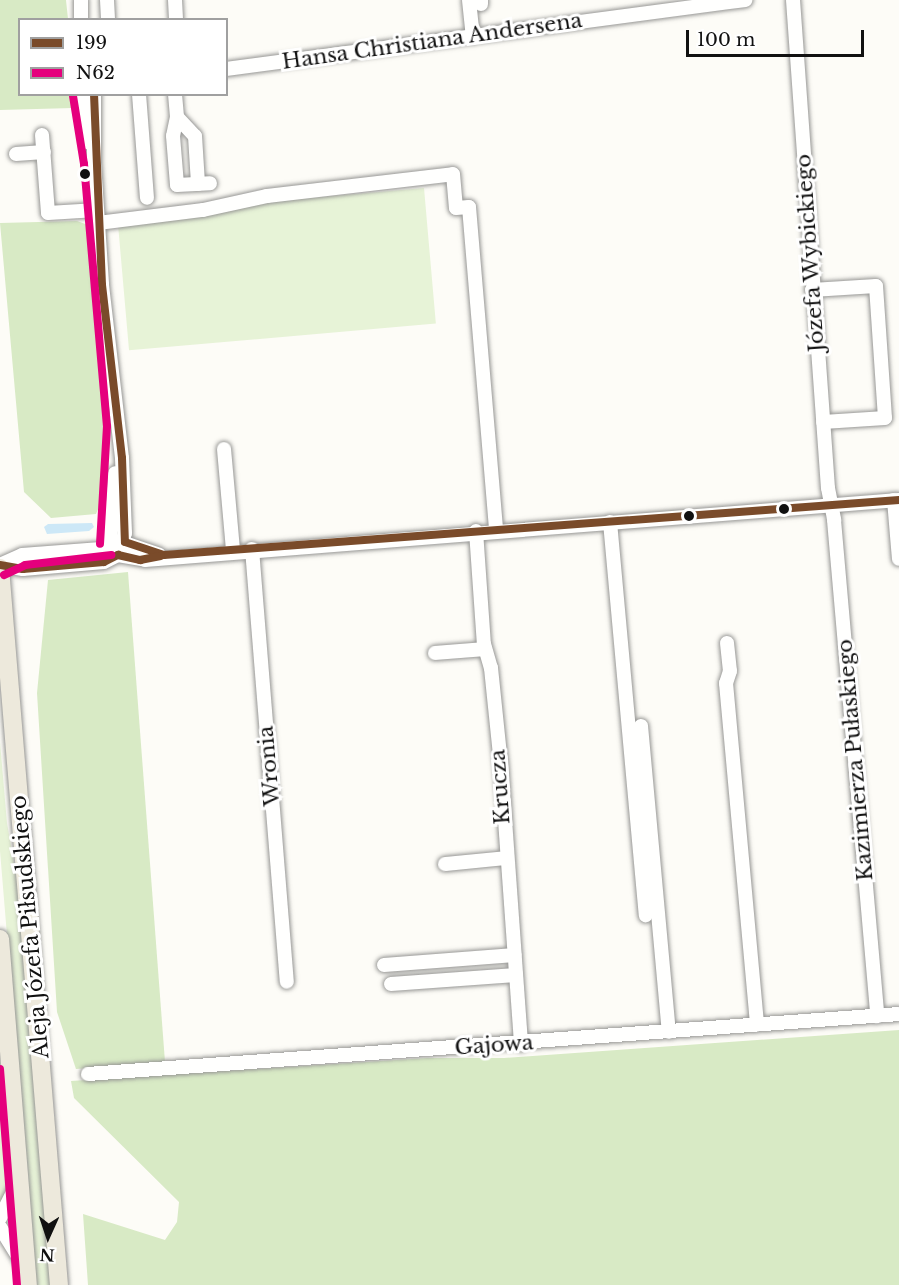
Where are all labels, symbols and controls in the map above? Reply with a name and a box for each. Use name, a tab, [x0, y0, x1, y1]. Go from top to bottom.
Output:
street label: Hansa Christiana Andersena	[280, 7, 584, 75]
legend	[18, 18, 228, 96]
scale bar	[689, 18, 868, 56]
text: 100 m	[697, 29, 755, 51]
text: 199	[76, 32, 107, 54]
text: N62	[76, 62, 115, 84]
street label: Józefa Wybickiego	[790, 153, 830, 353]
unlabelled marker	[79, 168, 91, 180]
unlabelled marker	[778, 503, 790, 515]
unlabelled marker	[683, 510, 695, 522]
street label: Kazimierza Pułaskiego	[832, 638, 878, 882]
street label: Wronia	[253, 725, 285, 807]
street label: Krucza	[485, 749, 515, 825]
street label: Aleja Józefa Piłsudskiego	[6, 794, 54, 1060]
street label: Gajowa	[454, 1030, 534, 1060]
north arrow	[18, 1207, 78, 1267]
text: N	[39, 1245, 55, 1265]

